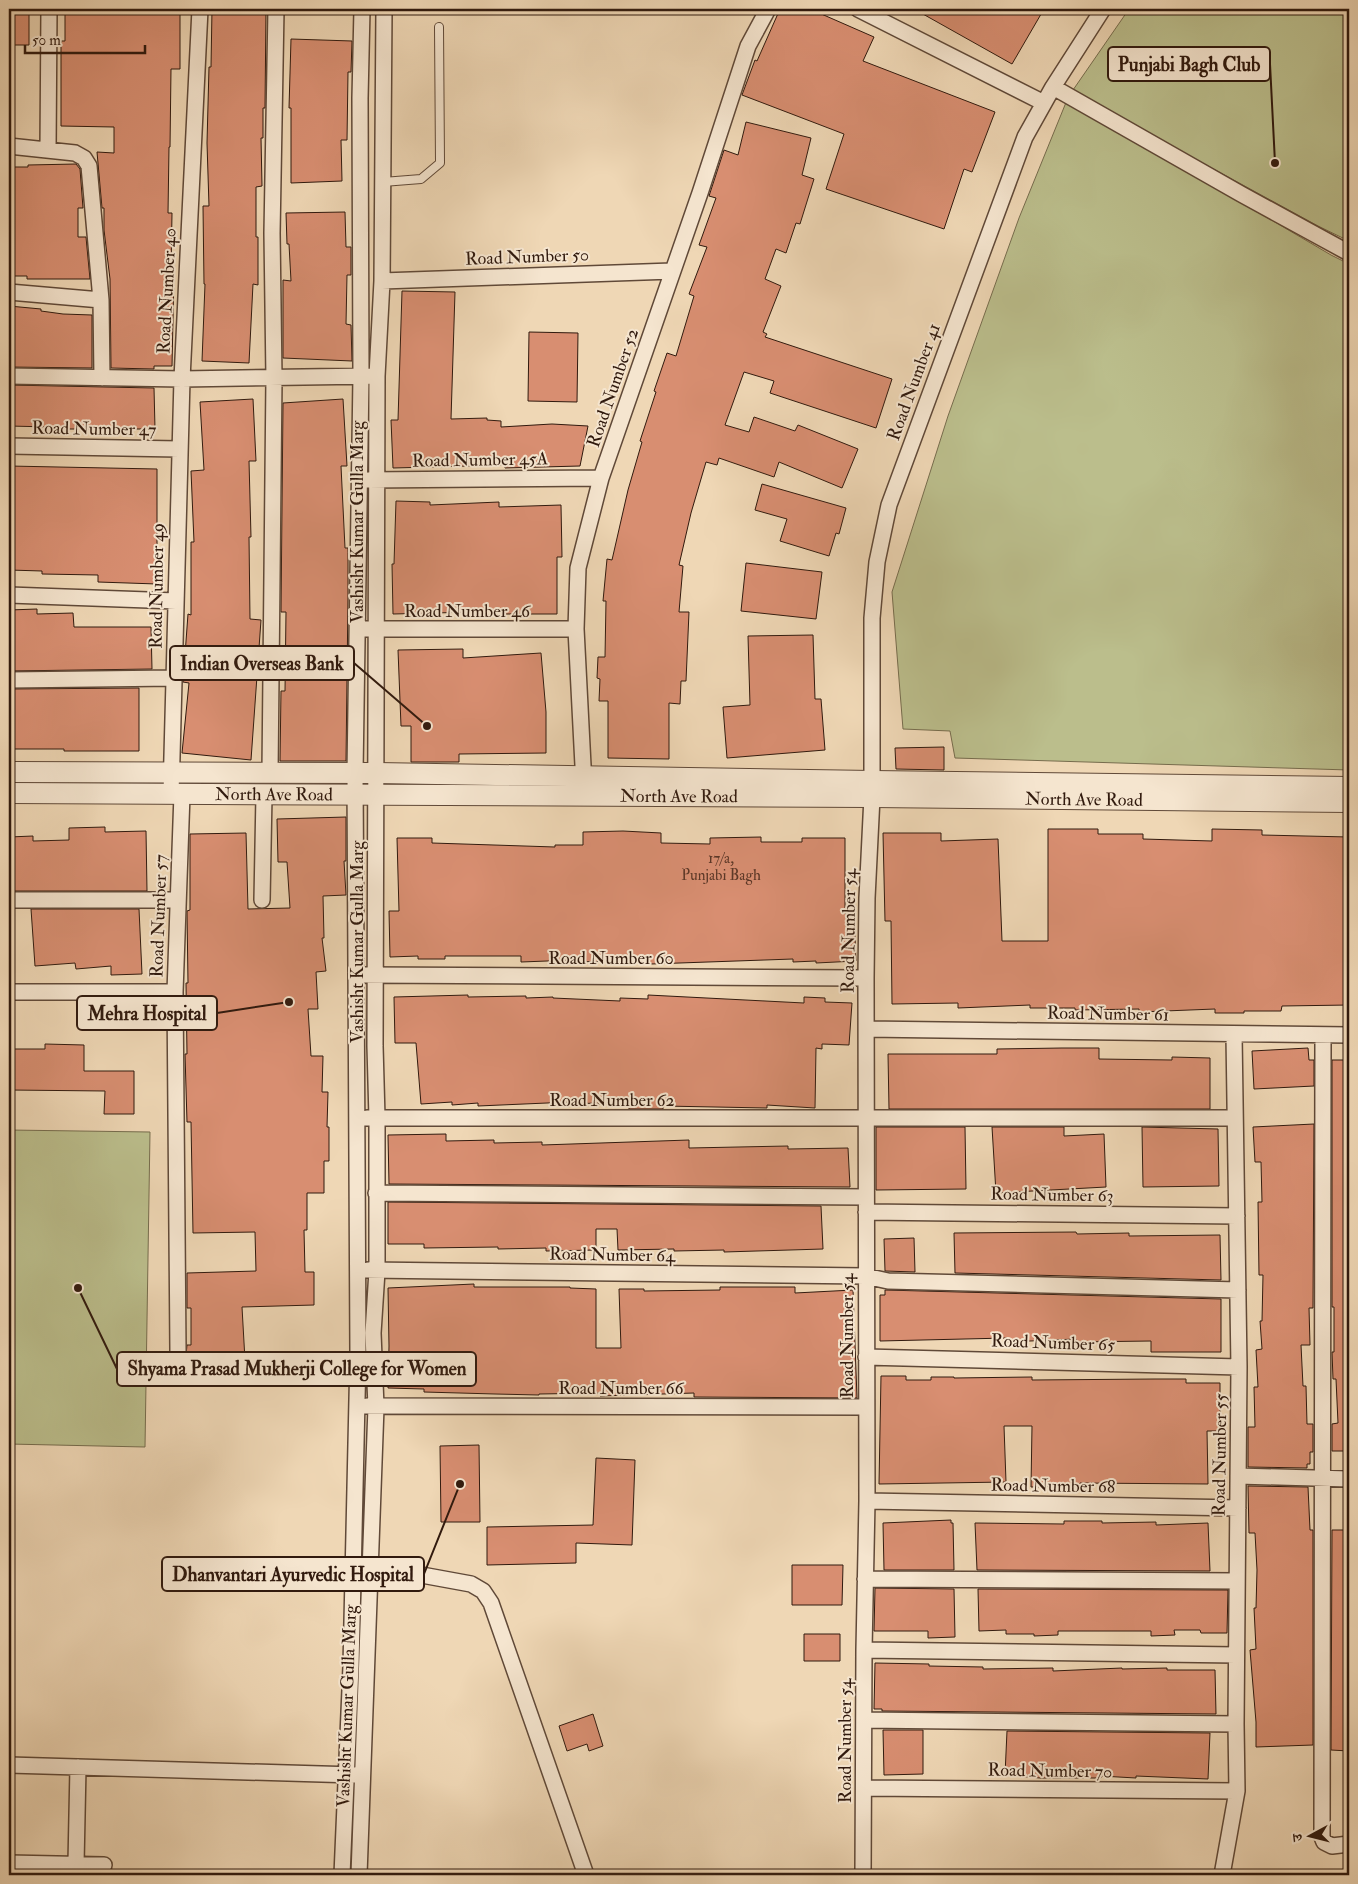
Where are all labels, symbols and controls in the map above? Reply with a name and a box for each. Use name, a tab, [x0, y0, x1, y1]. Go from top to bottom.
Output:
scale bar	[25, 22, 145, 54]
text: 50 m	[32, 31, 61, 50]
callout: Punjabi Bagh Club	[1108, 47, 1270, 81]
text: Punjabi Bagh Club	[1118, 53, 1261, 78]
street label: Road Number 40	[152, 227, 182, 355]
street label: Road Number 50	[465, 243, 589, 271]
street label: Road Number 41	[882, 320, 946, 444]
street label: Road Number 52	[582, 326, 644, 450]
street label: Road Number 47	[31, 416, 157, 442]
street label: Vashisht Kumar Gulla Marg	[346, 420, 369, 623]
street label: Road Number 45A	[412, 447, 549, 473]
street label: Road Number 49	[144, 523, 170, 649]
street label: Road Number 46	[404, 600, 531, 623]
callout: Indian Overseas Bank	[170, 646, 354, 680]
text: Indian Overseas Bank	[180, 652, 345, 676]
street label: North Ave Road	[215, 782, 333, 806]
street label: North Ave Road	[620, 784, 738, 808]
street label: North Ave Road	[1025, 787, 1143, 811]
street label: Vashisht Kumar Gulla Marg	[346, 840, 369, 1043]
house number: 17/a, Punjabi Bagh	[681, 849, 761, 885]
street label: Road Number 57	[145, 854, 173, 978]
street label: Road Number 54	[836, 867, 862, 993]
street label: Road Number 60	[548, 947, 674, 970]
callout: Mehra Hospital	[77, 996, 217, 1030]
street label: Road Number 61	[1047, 1001, 1169, 1027]
text: Mehra Hospital	[86, 1002, 207, 1027]
street label: Road Number 62	[549, 1089, 675, 1112]
street label: Road Number 63	[990, 1182, 1114, 1208]
street label: Road Number 64	[549, 1242, 676, 1268]
street label: Road Number 54	[836, 1273, 859, 1398]
street label: Road Number 65	[991, 1329, 1116, 1357]
callout: Shyama Prasad Mukherji College for Women	[117, 1352, 476, 1386]
text: Shyama Prasad Mukherji College for Women	[127, 1357, 467, 1382]
street label: Road Number 66	[558, 1377, 685, 1400]
street label: Road Number 55	[1207, 1393, 1233, 1517]
street label: Road Number 68	[990, 1473, 1116, 1499]
callout: Dhanvantari Ayurvedic Hospital	[162, 1557, 424, 1591]
text: Dhanvantari Ayurvedic Hospital	[172, 1563, 414, 1588]
street label: Vashisht Kumar Gulla Marg	[332, 1603, 362, 1808]
street label: Road Number 54	[834, 1678, 857, 1803]
street label: Road Number 70	[988, 1758, 1112, 1784]
north arrow	[1286, 1812, 1336, 1862]
text: उ	[1289, 1832, 1307, 1843]

